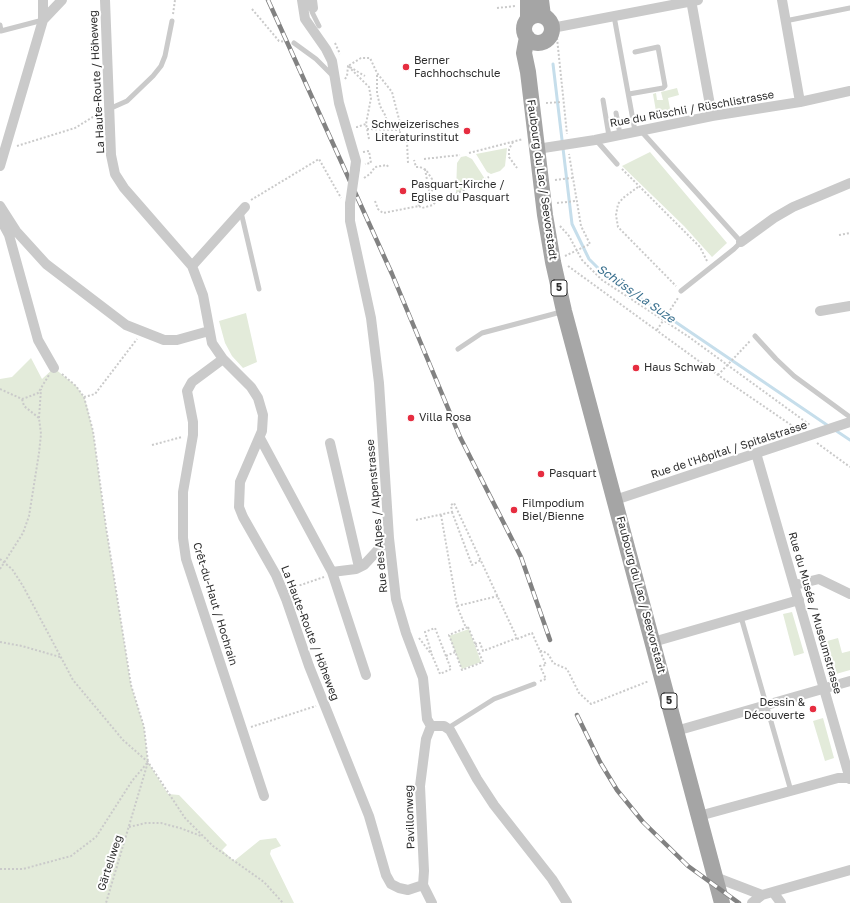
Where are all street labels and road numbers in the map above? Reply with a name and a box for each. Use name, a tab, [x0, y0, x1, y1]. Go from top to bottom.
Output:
street label: La Haute-Route / Höheweg	[87, 10, 107, 154]
street label: Rue du Rüschli / Rüschlistrasse	[609, 88, 775, 130]
street label: Faubourg du Lac / Seevorstadt	[524, 99, 560, 261]
road number: 5	[551, 280, 567, 296]
street label: Rue de l'Hôpital / Spitalstrasse	[649, 418, 809, 482]
street label: Rue des Alpes / Alpenstrasse	[364, 438, 390, 594]
street label: Faubourg du Lac / Seevorstadt	[614, 515, 668, 675]
street label: Rue du Musée / Museumstrasse	[785, 530, 845, 696]
street label: Crêt-du-Haut / Hochrain	[190, 541, 240, 667]
street label: La Haute-Route / Höheweg	[278, 564, 342, 702]
road number: 5	[661, 693, 677, 709]
street label: Pavillonweg	[402, 785, 418, 849]
street label: Gärteliweg	[95, 834, 125, 892]

